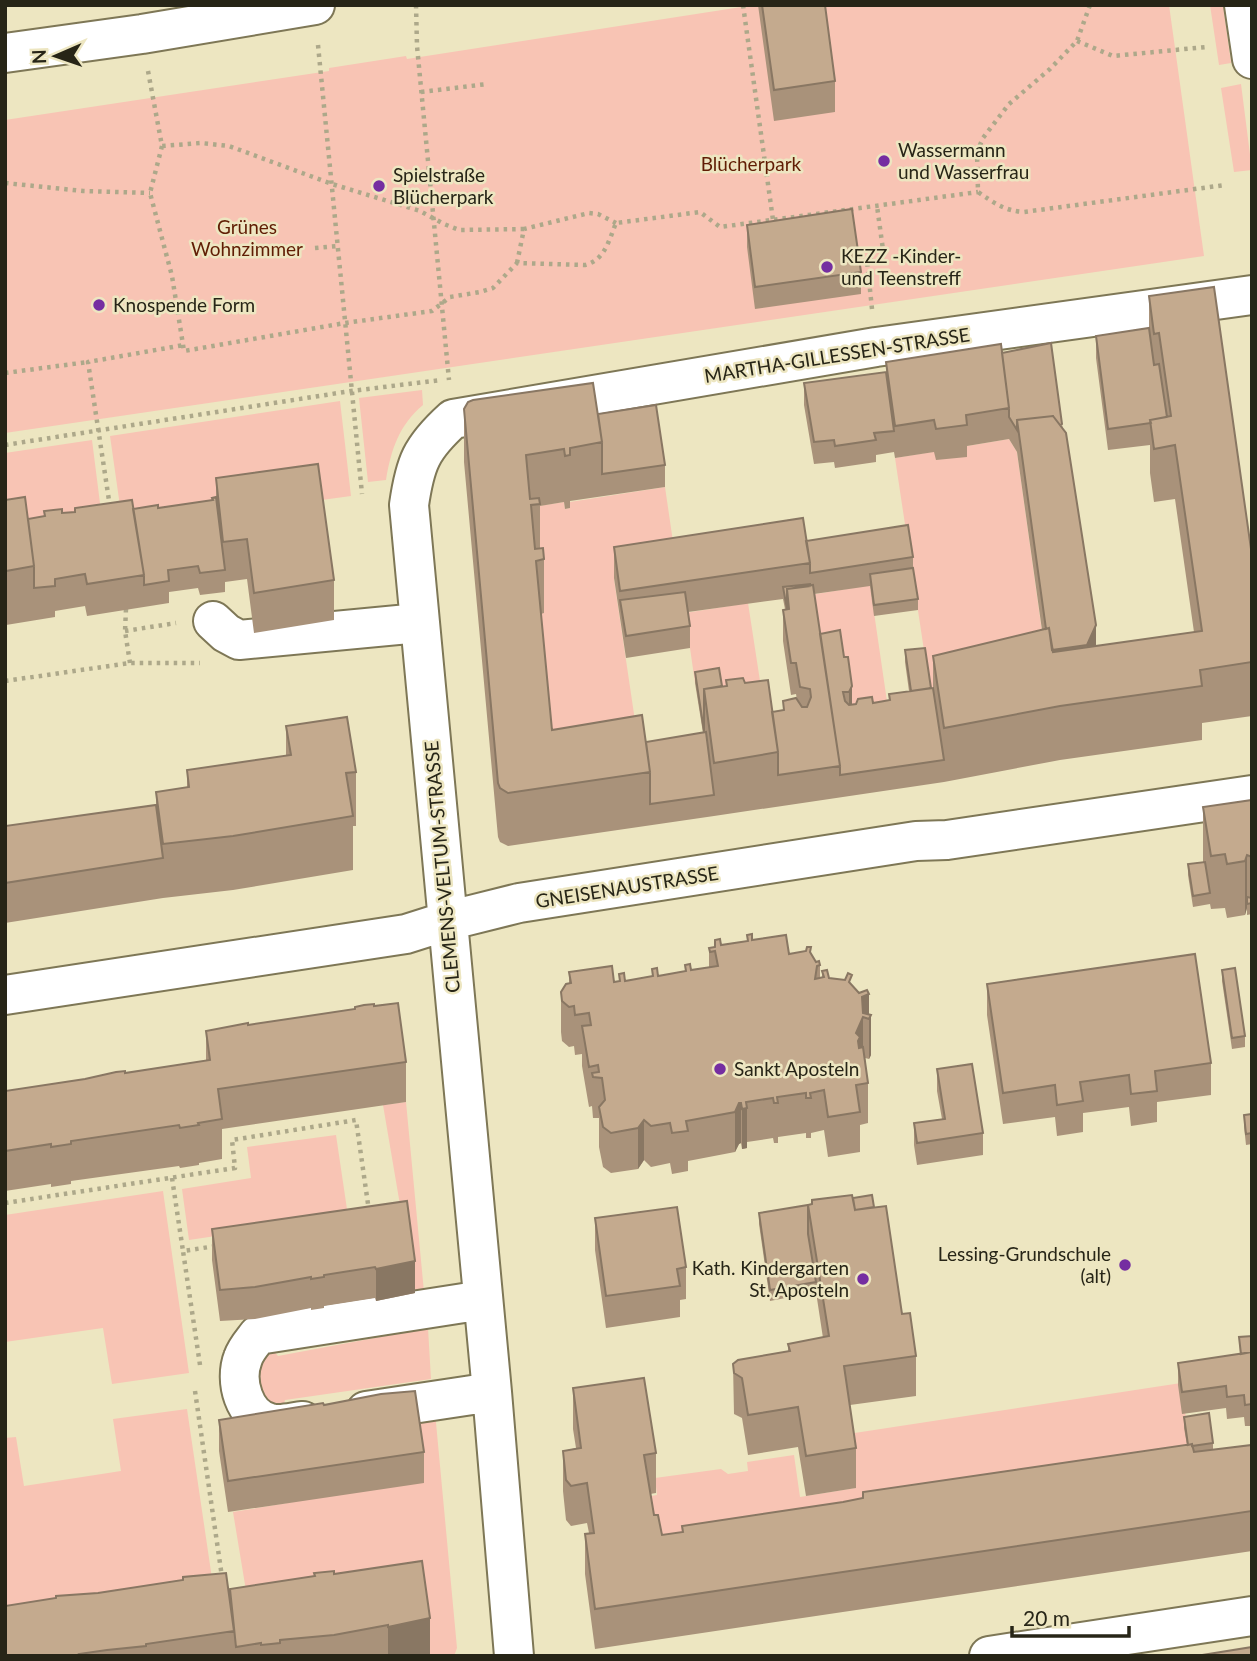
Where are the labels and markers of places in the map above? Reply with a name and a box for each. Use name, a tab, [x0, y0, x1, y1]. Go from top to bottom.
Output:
place label: Wassermann und Wasserfrau	[898, 138, 1029, 183]
marker: Wassermann und Wasserfrau	[876, 153, 892, 169]
place label: Spielstraße Blücherpark	[393, 163, 494, 208]
marker: Spielstraße Blücherpark	[371, 178, 387, 194]
place label: KEZZ -Kinder- und Teenstreff	[841, 244, 961, 289]
marker: KEZZ -Kinder- und Teenstreff	[819, 259, 835, 275]
place label: Knospende Form	[113, 293, 255, 316]
marker: Knospende Form	[91, 297, 107, 313]
place label: Sankt Aposteln	[734, 1057, 859, 1080]
marker: Sankt Aposteln	[712, 1061, 728, 1077]
place label: Lessing-Grundschule (alt)	[938, 1242, 1111, 1287]
place label: Kath. Kindergarten St. Aposteln	[692, 1256, 849, 1301]
marker: Lessing-Grundschule (alt)	[1117, 1257, 1133, 1273]
marker: Kath. Kindergarten St. Aposteln	[855, 1271, 871, 1287]

